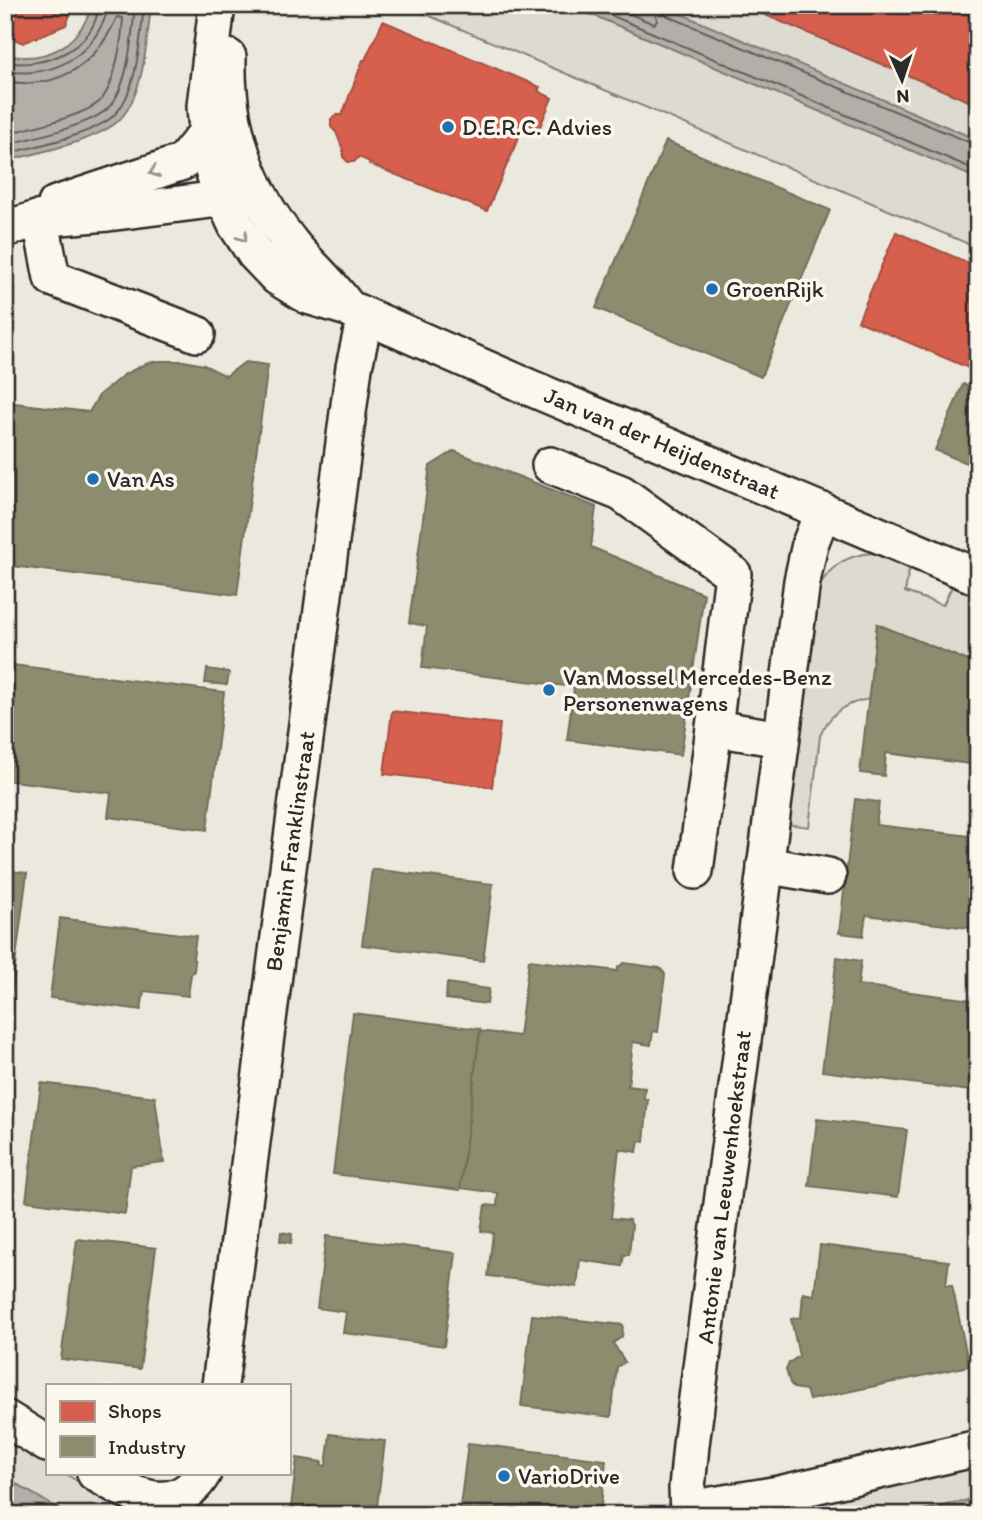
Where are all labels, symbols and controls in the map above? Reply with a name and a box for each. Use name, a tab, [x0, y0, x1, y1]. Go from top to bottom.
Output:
north arrow	[867, 46, 937, 116]
text: N	[896, 85, 910, 108]
place label: D.E.R.C. Advies	[462, 113, 612, 141]
marker: D.E.R.C. Advies	[440, 119, 456, 135]
one-way arrow	[149, 164, 161, 178]
one-way arrow	[235, 229, 248, 242]
place label: GroenRijk	[726, 275, 824, 303]
marker: GroenRijk	[704, 281, 720, 297]
street label: Jan van der Heijdenstraat	[540, 381, 784, 505]
place label: Van As	[107, 465, 175, 493]
marker: Van As	[85, 471, 101, 487]
place label: Van Mossel Mercedes-Benz Personenwagens	[563, 663, 832, 717]
marker: Van Mossel Mercedes-Benz Personenwagens	[541, 682, 557, 698]
street label: Benjamin Franklinstraat	[259, 729, 321, 973]
street label: Antonie van Leeuwenhoekstraat	[691, 1029, 757, 1345]
legend	[46, 1384, 290, 1474]
text: Shops	[108, 1398, 162, 1423]
text: Industry	[108, 1434, 186, 1459]
place label: VarioDrive	[518, 1462, 620, 1490]
marker: VarioDrive	[496, 1468, 512, 1484]

